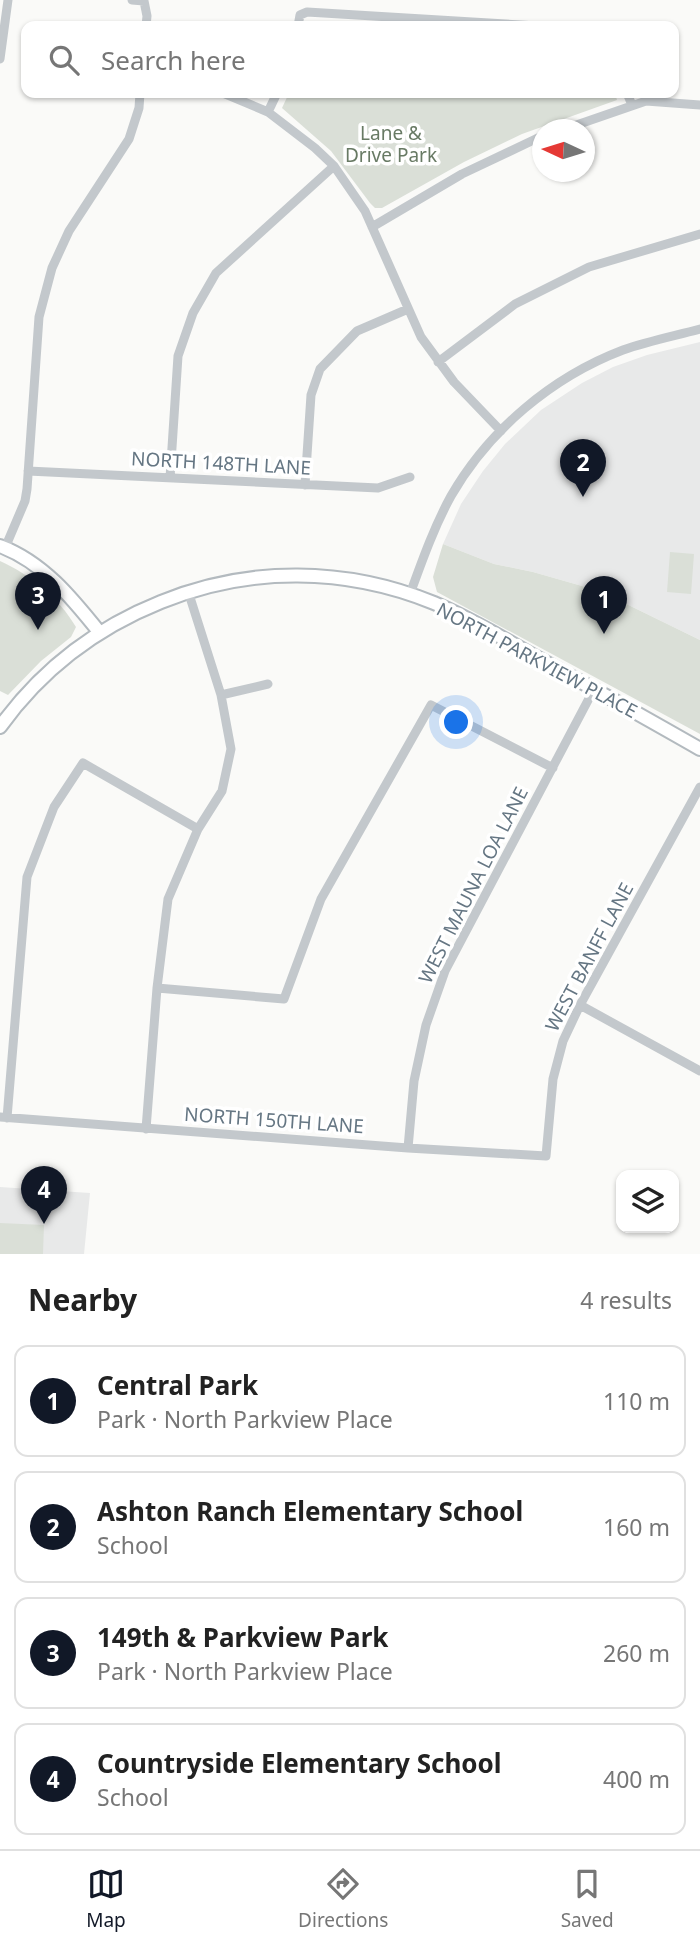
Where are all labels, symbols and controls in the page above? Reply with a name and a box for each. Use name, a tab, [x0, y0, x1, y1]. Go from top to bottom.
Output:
search box	[21, 21, 679, 98]
icon: search	[45, 41, 83, 79]
text: Search here	[101, 42, 246, 78]
north arrow	[532, 119, 595, 182]
park label: Lane & Drive Park	[345, 120, 437, 168]
pin: 2	[560, 439, 606, 497]
street label: NORTH 148TH LANE	[130, 445, 312, 481]
pin: 3	[15, 572, 61, 630]
pin: 1	[581, 576, 627, 634]
street label: NORTH PARKVIEW PLACE	[432, 596, 642, 724]
your location	[439, 705, 473, 739]
street label: WEST MAUNA LOA LANE	[412, 782, 534, 988]
street label: WEST BANFF LANE	[539, 878, 639, 1036]
street label: NORTH 150TH LANE	[183, 1101, 365, 1139]
pin: 4	[21, 1166, 67, 1224]
map controls	[616, 1170, 679, 1233]
button: layers	[616, 1170, 679, 1233]
text: Nearby	[28, 1279, 137, 1320]
text: 4 results	[580, 1284, 672, 1316]
text: Central Park	[97, 1367, 258, 1403]
text: 1	[46, 1385, 60, 1417]
text: 110 m	[603, 1385, 670, 1417]
text: Park · North Parkview Place	[97, 1403, 393, 1435]
text: Ashton Ranch Elementary School	[97, 1493, 523, 1529]
text: 2	[46, 1511, 60, 1543]
text: 160 m	[603, 1511, 670, 1543]
text: School	[97, 1529, 169, 1561]
text: 149th & Parkview Park	[97, 1619, 388, 1655]
text: 3	[46, 1637, 60, 1669]
text: 260 m	[603, 1637, 670, 1669]
text: Park · North Parkview Place	[97, 1655, 393, 1687]
text: Countryside Elementary School	[97, 1745, 502, 1781]
text: 4	[46, 1763, 60, 1795]
text: 400 m	[603, 1763, 670, 1795]
text: School	[97, 1781, 169, 1813]
tab: Map	[86, 1865, 126, 1933]
tab: Directions	[298, 1865, 388, 1933]
tab: Saved	[561, 1865, 614, 1933]

